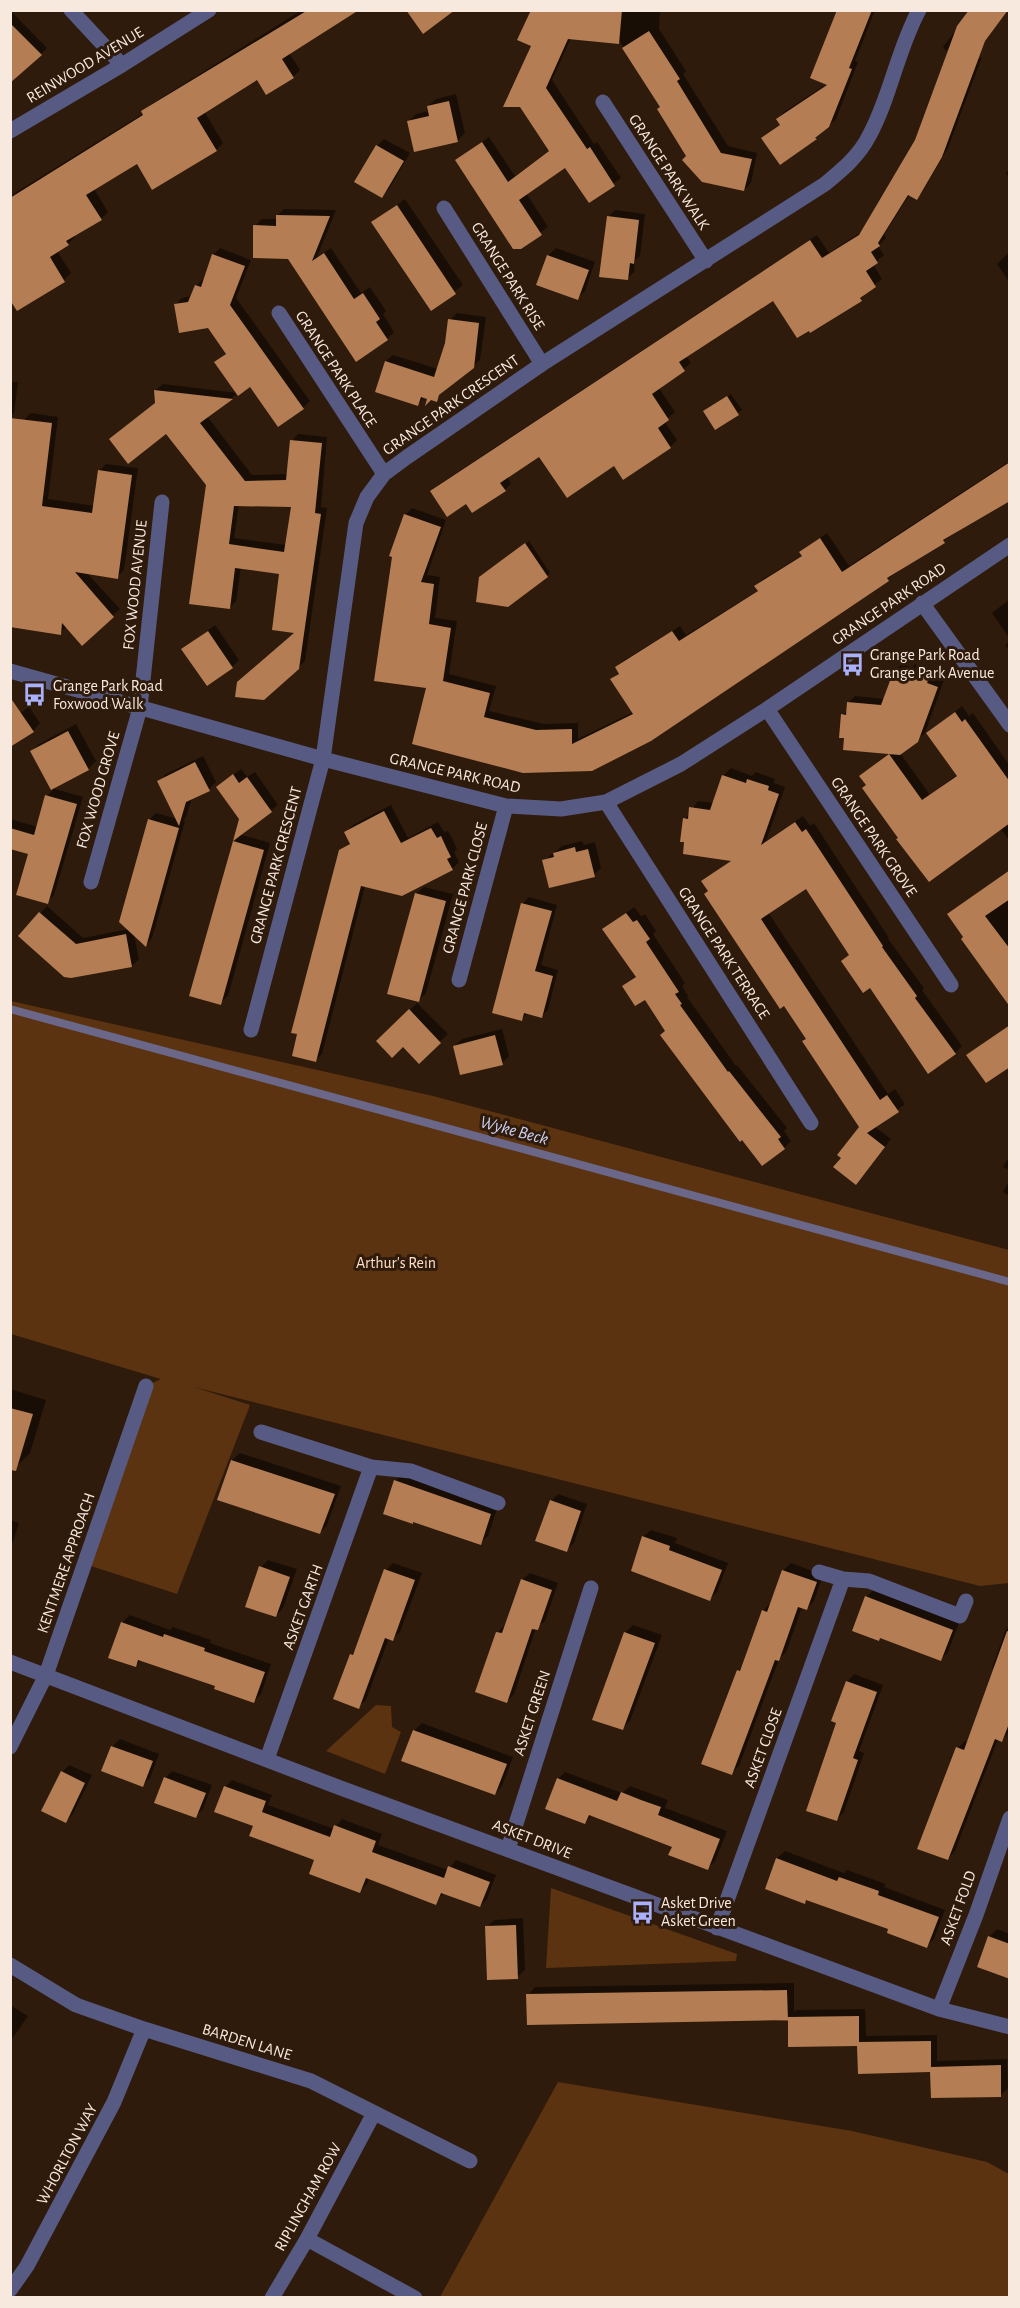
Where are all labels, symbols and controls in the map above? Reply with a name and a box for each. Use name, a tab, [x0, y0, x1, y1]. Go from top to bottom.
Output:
street label: REINWOOD AVENUE	[24, 24, 146, 106]
street label: GRANGE PARK WALK	[626, 111, 712, 233]
street label: GRANGE PARK RISE	[468, 219, 548, 333]
street label: GRANGE PARK PLACE	[292, 308, 380, 430]
street label: GRANGE PARK CRESCENT	[380, 352, 522, 458]
street label: FOX WOOD AVENUE	[120, 519, 150, 651]
street label: GRANGE PARK ROAD	[829, 560, 949, 648]
place label: Grange Park Road Grange Park Avenue	[870, 647, 994, 681]
bus stop icon: Grange Park Road Grange Park Avenue	[839, 651, 865, 677]
place label: Grange Park Road Foxwood Walk	[53, 678, 163, 712]
bus stop icon: Grange Park Road Foxwood Walk	[22, 682, 48, 708]
street label: FOX WOOD GROVE	[74, 729, 122, 850]
street label: GRANGE PARK ROAD	[388, 750, 522, 796]
street label: GRANGE PARK GROVE	[828, 774, 920, 900]
street label: GRANGE PARK CRESCENT	[247, 784, 305, 946]
street label: GRANGE PARK CLOSE	[440, 820, 490, 955]
street label: GRANGE PARK TERRACE	[675, 884, 773, 1022]
water label: Wyke Beck	[478, 1113, 550, 1149]
park label: Arthur's Rein	[356, 1255, 436, 1271]
street label: KENTMERE APPROACH	[34, 1491, 98, 1635]
street label: ASKET GARTH	[280, 1562, 326, 1652]
street label: ASKET GREEN	[511, 1668, 553, 1758]
street label: ASKET CLOSE	[741, 1706, 785, 1790]
street label: ASKET DRIVE	[490, 1817, 574, 1862]
street label: ASKET FOLD	[937, 1869, 979, 1947]
place label: Asket Drive Asket Green	[661, 1895, 736, 1929]
bus stop icon: Asket Drive Asket Green	[630, 1899, 656, 1925]
street label: BARDEN LANE	[200, 2021, 294, 2063]
street label: WHORLTON WAY	[34, 2100, 101, 2207]
street label: RIPLINGHAM ROW	[272, 2140, 345, 2254]

